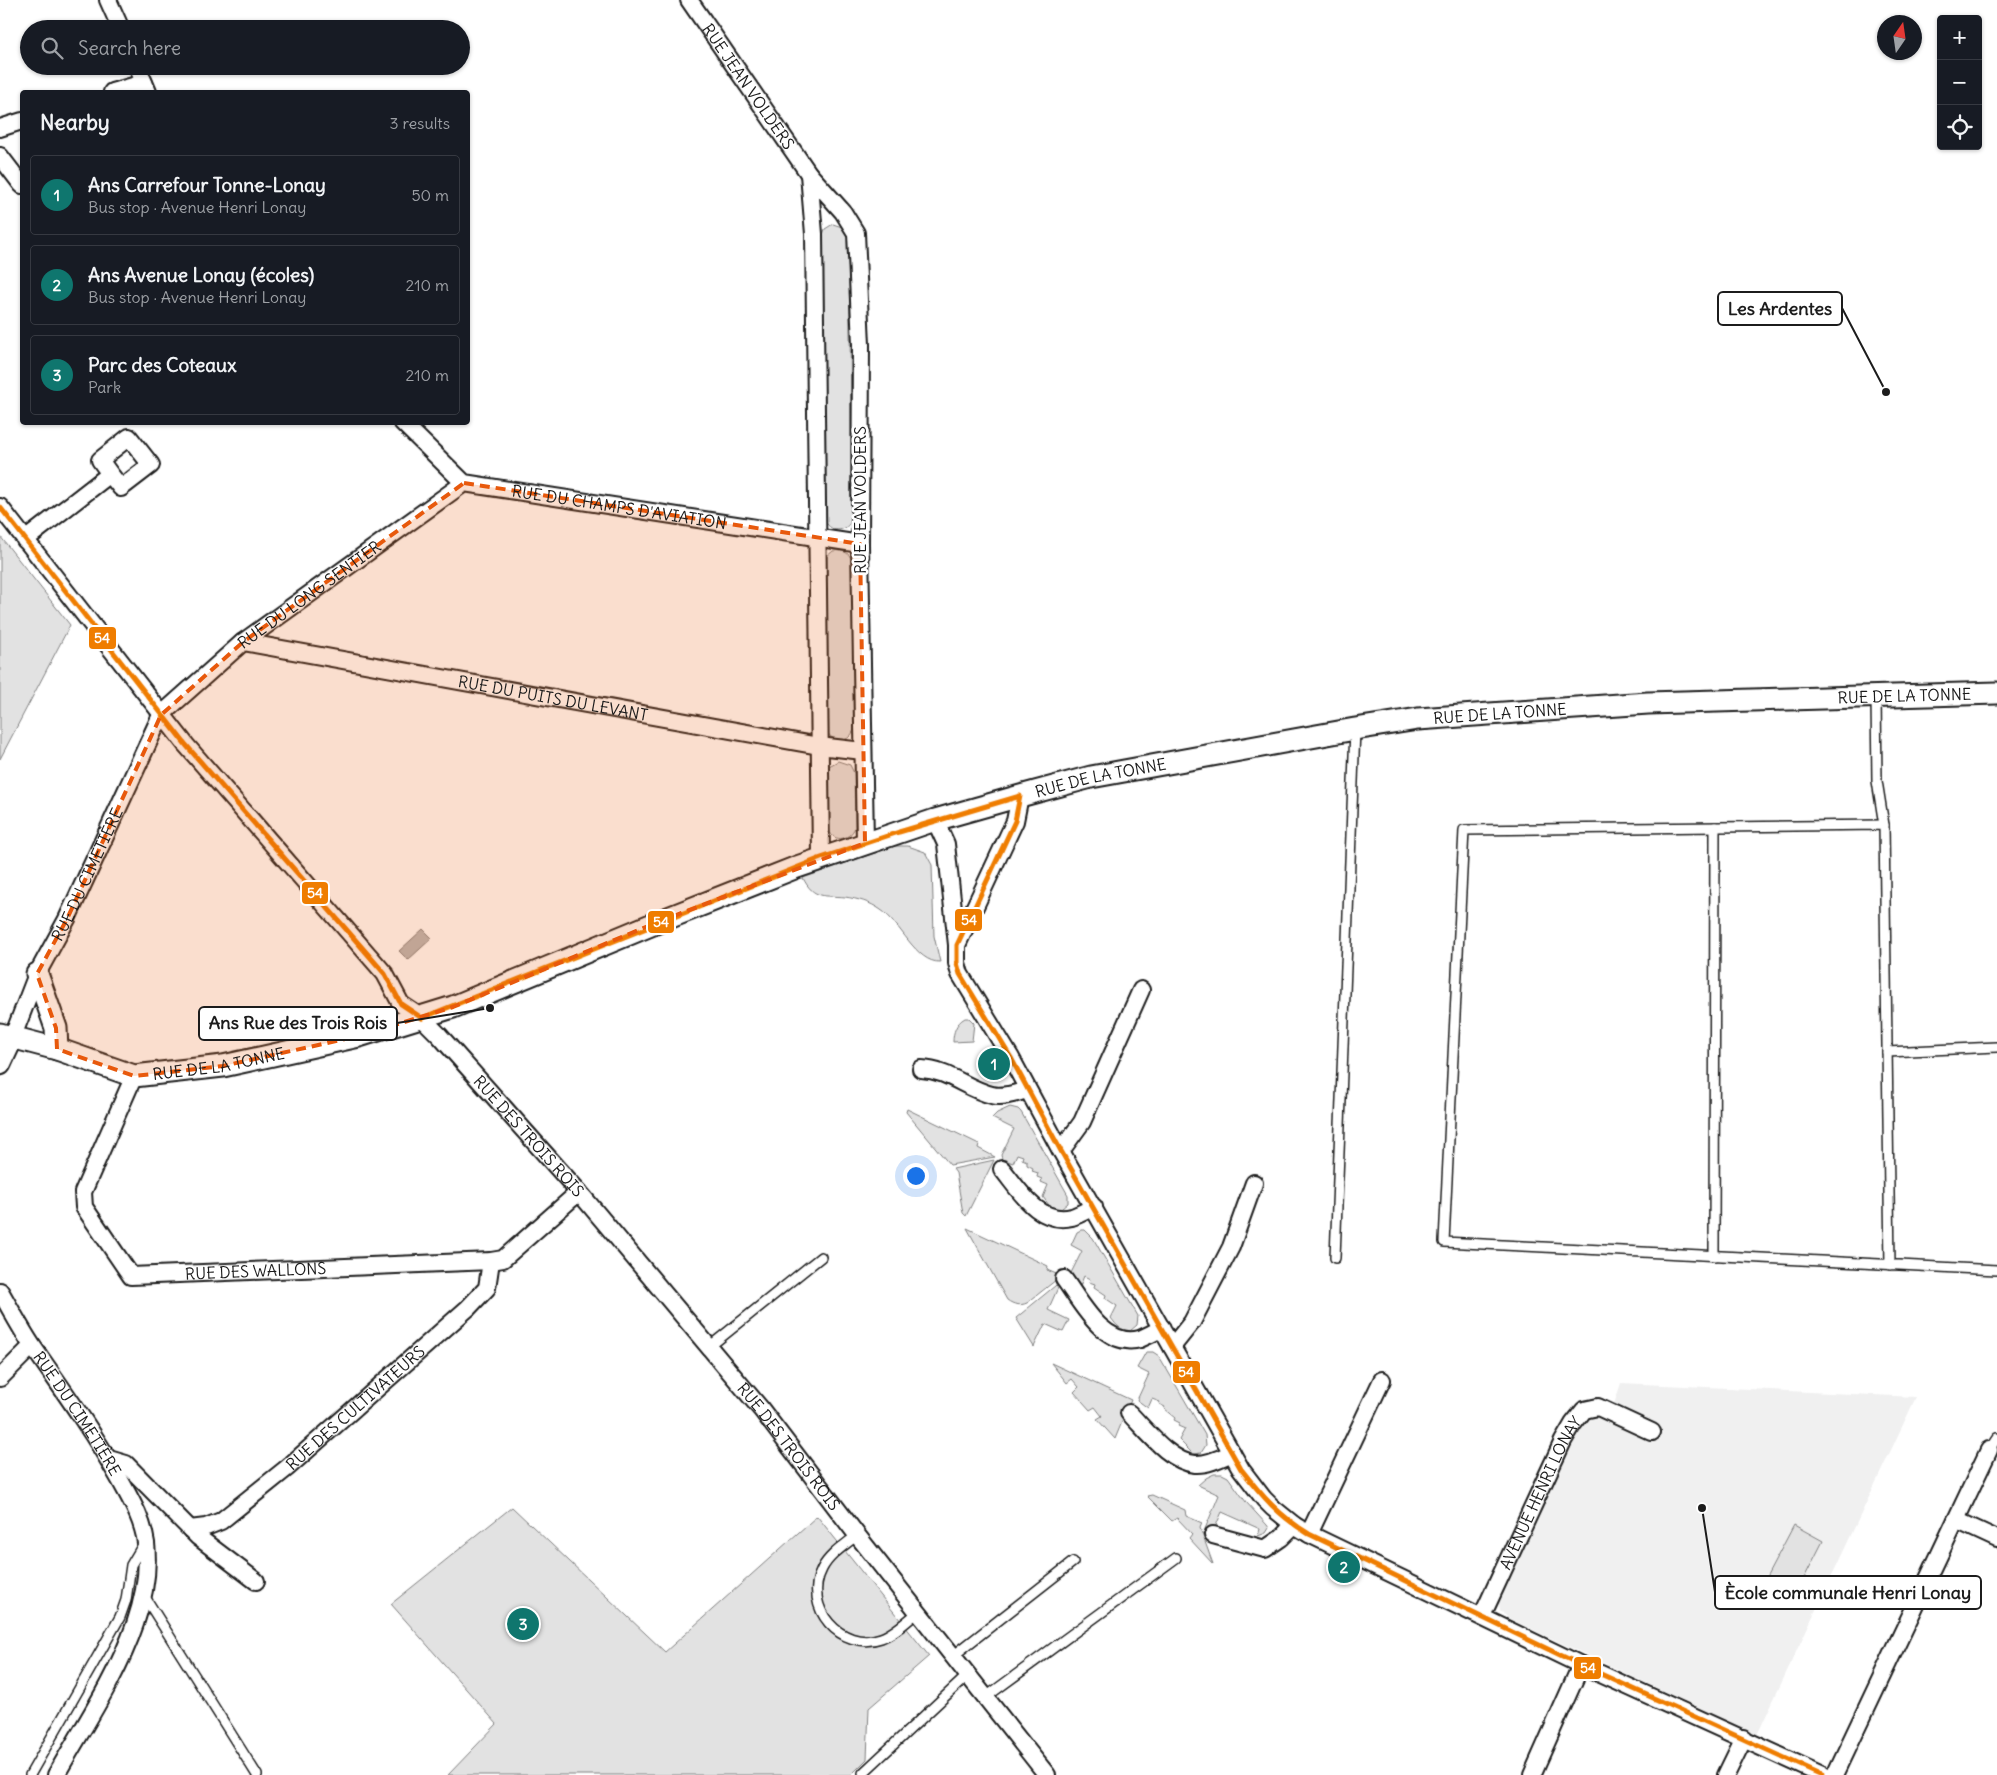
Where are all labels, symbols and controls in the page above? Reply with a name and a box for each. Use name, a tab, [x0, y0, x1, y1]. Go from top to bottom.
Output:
north arrow	[1877, 15, 1922, 60]
map controls	[1937, 15, 1982, 150]
button: +	[1937, 15, 1982, 60]
search box	[20, 20, 470, 75]
street label: RUE JEAN VOLDERS	[698, 20, 799, 153]
icon: search	[38, 34, 66, 62]
text: Search here	[78, 36, 181, 60]
button: −	[1937, 60, 1982, 105]
button: locate	[1937, 105, 1982, 150]
text: Nearby	[40, 109, 110, 136]
text: 3 results	[390, 113, 450, 133]
text: Ans Carrefour Tonne-Lonay	[88, 173, 326, 197]
text: 1	[54, 185, 60, 205]
text: 50 m	[411, 185, 449, 205]
text: Bus stop · Avenue Henri Lonay	[88, 197, 306, 217]
text: Ans Avenue Lonay (écoles)	[88, 263, 314, 287]
text: 2	[53, 275, 61, 295]
text: 210 m	[406, 275, 449, 295]
text: Bus stop · Avenue Henri Lonay	[88, 287, 306, 307]
callout: Les Ardentes	[1718, 292, 1842, 325]
text: Les Ardentes	[1728, 297, 1832, 320]
text: Parc des Coteaux	[88, 353, 237, 377]
text: 3	[52, 365, 62, 385]
text: 210 m	[406, 365, 449, 385]
text: Park	[88, 377, 121, 397]
street label: RUE JEAN VOLDERS	[850, 426, 870, 574]
street label: RUE DU CHAMPS D'AVIATION	[511, 481, 728, 533]
street label: RUE DU LONG SENTIER	[234, 536, 385, 653]
line badge: 54	[88, 626, 117, 650]
text: 54	[94, 629, 110, 647]
street label: RUE DU PUITS DU LEVANT	[456, 671, 650, 725]
street label: RUE DE LA TONNE	[1837, 684, 1972, 708]
street label: RUE DE LA TONNE	[1433, 699, 1567, 728]
street label: RUE DE LA TONNE	[1033, 754, 1168, 802]
street label: RUE DU CIMETIÈRE	[47, 805, 127, 944]
line badge: 54	[301, 881, 329, 905]
text: 54	[307, 884, 323, 902]
line badge: 54	[954, 908, 983, 932]
line badge: 54	[647, 910, 675, 934]
text: 54	[961, 911, 977, 929]
text: 54	[653, 913, 669, 931]
callout: Ans Rue des Trois Rois	[199, 1007, 397, 1040]
text: Ans Rue des Trois Rois	[209, 1011, 387, 1034]
street label: RUE DE LA TONNE	[151, 1043, 286, 1084]
pin: 1	[978, 1045, 1010, 1083]
street label: RUE DES TROIS ROIS	[470, 1071, 589, 1201]
your location	[903, 1163, 929, 1189]
street label: RUE DES WALLONS	[185, 1258, 327, 1284]
street label: RUE DES CULTIVATEURS	[282, 1341, 429, 1474]
street label: RUE DU CIMETIÈRE	[29, 1347, 125, 1479]
line badge: 54	[1172, 1360, 1201, 1384]
text: 54	[1178, 1363, 1194, 1381]
street label: RUE DES TROIS ROIS	[733, 1379, 845, 1514]
street label: AVENUE HENRI LONAY	[1495, 1412, 1585, 1573]
pin: 2	[1328, 1548, 1360, 1586]
callout: Ècole communale Henri Lonay	[1715, 1576, 1981, 1609]
text: Ècole communale Henri Lonay	[1725, 1581, 1971, 1604]
pin: 3	[507, 1605, 539, 1643]
line badge: 54	[1573, 1656, 1602, 1680]
text: 54	[1580, 1659, 1596, 1677]

